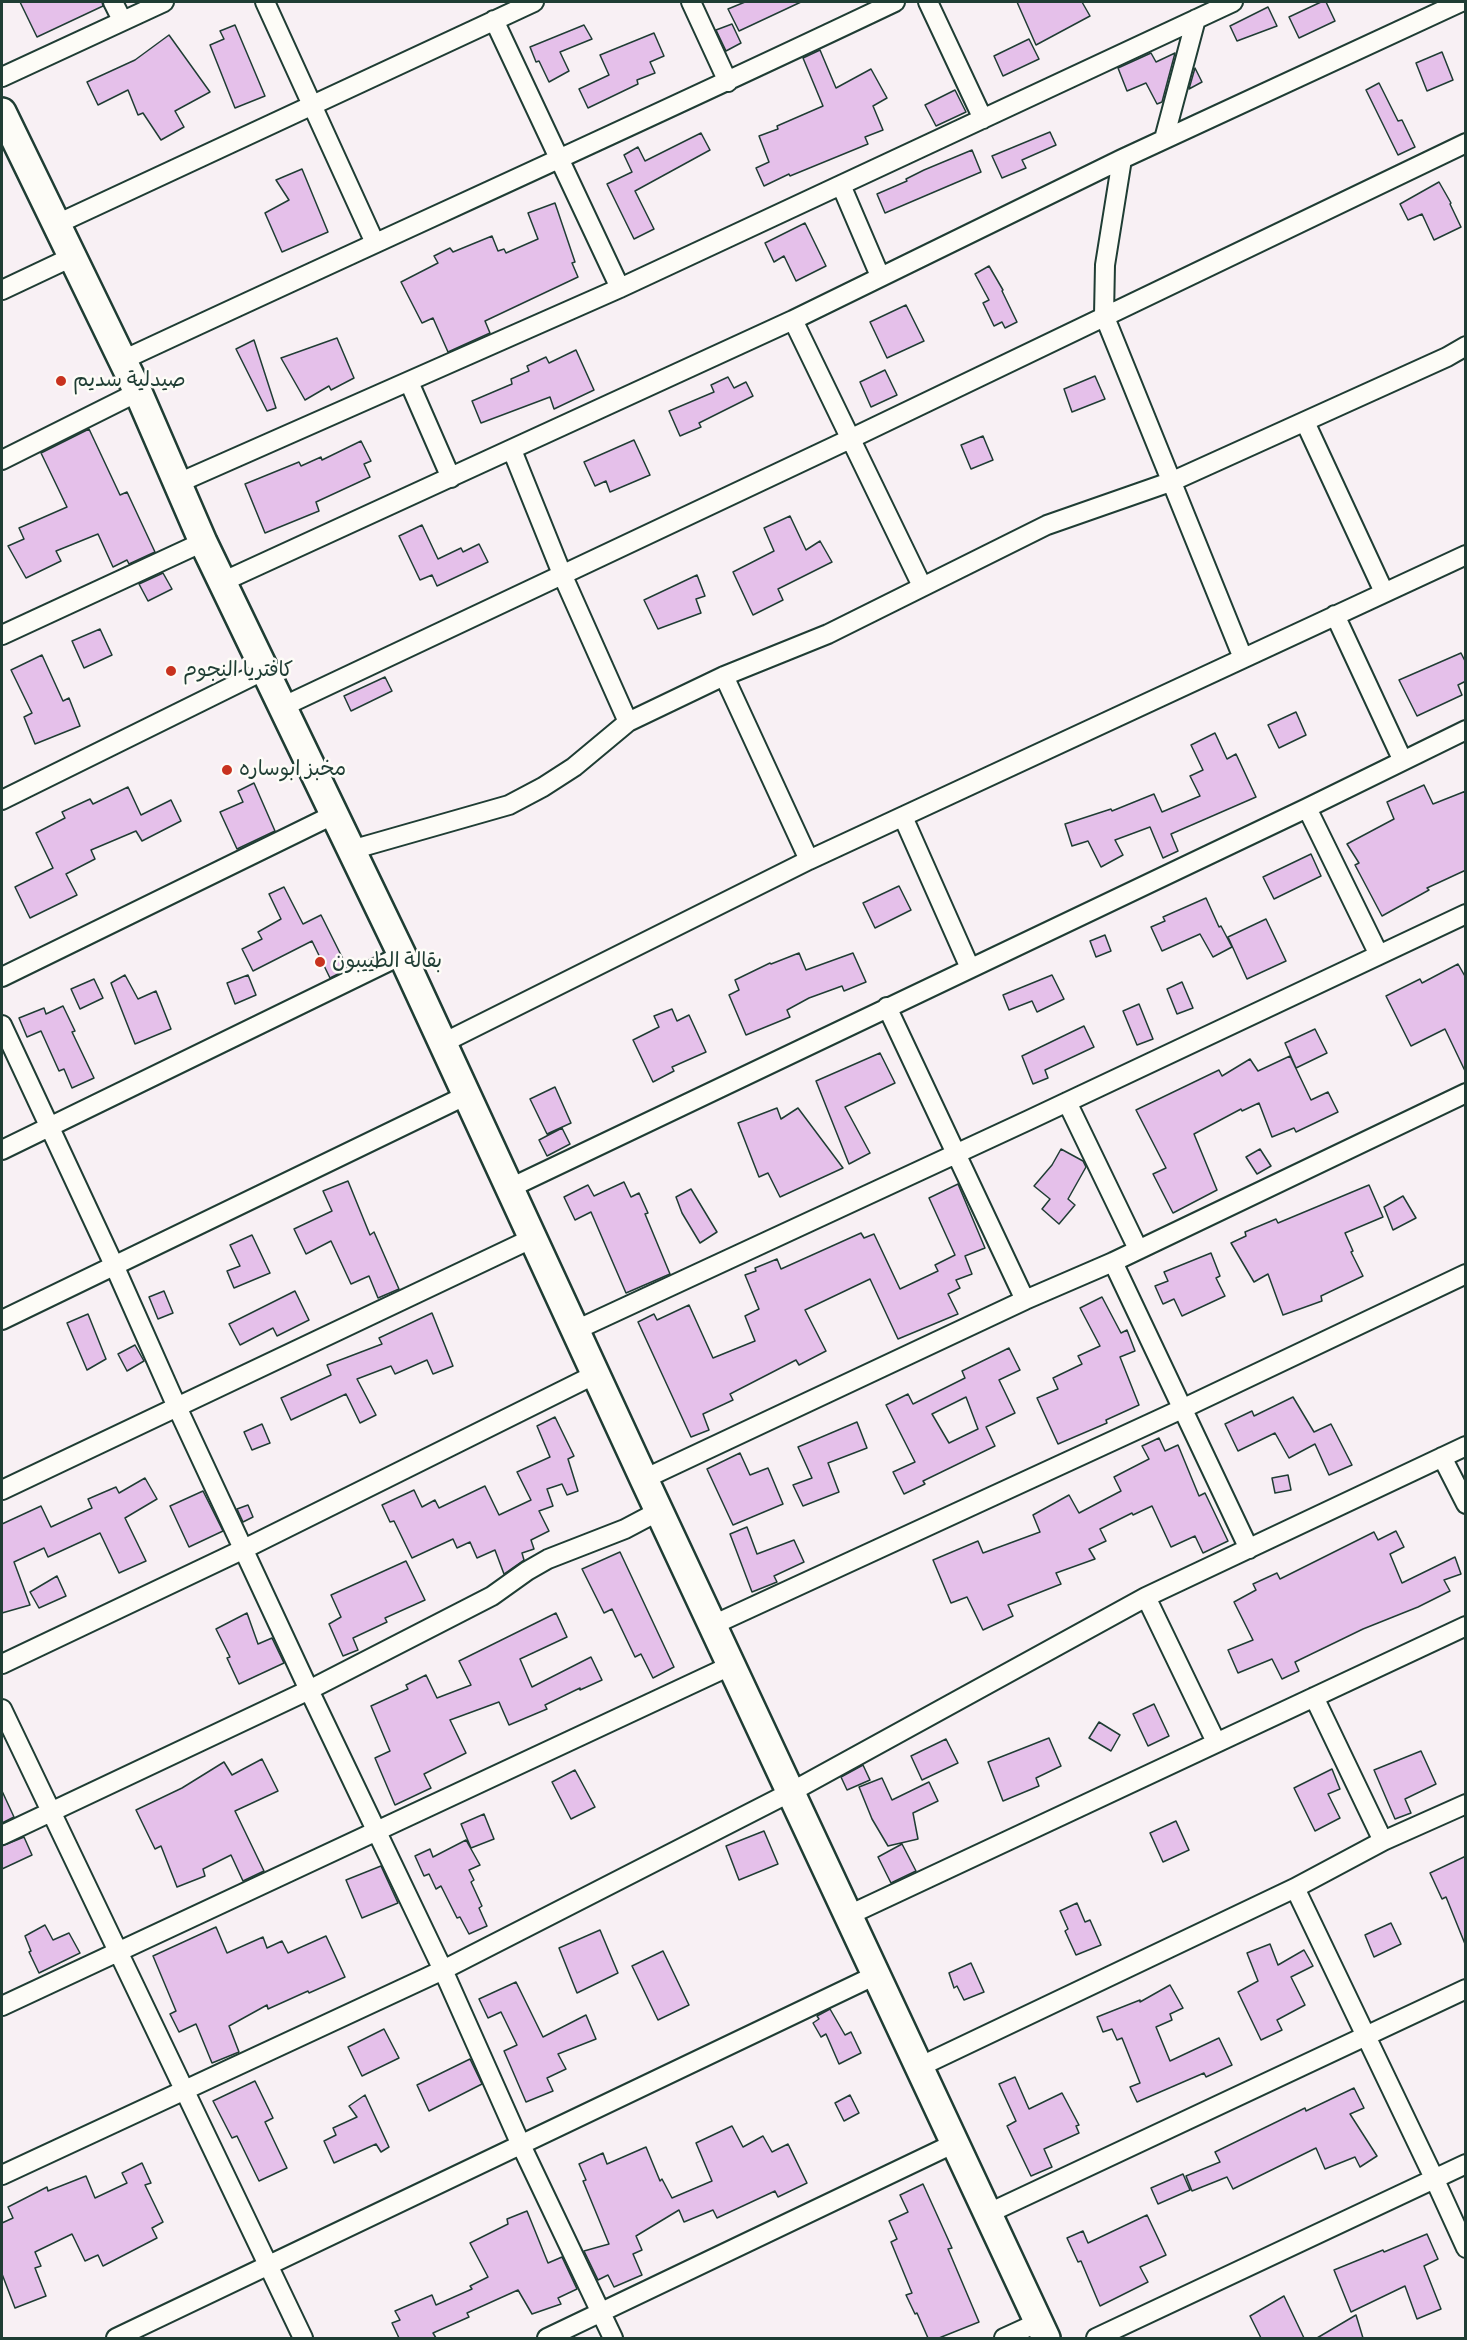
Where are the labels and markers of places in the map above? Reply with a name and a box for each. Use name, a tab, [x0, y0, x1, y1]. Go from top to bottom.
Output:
place label: صيدلية سديم	[73, 368, 186, 394]
marker: صيدلية سديم	[54, 374, 68, 388]
place label: كافتريا النجوم	[183, 658, 293, 684]
marker: كافتريا النجوم	[164, 664, 178, 678]
place label: مخبز ابوساره	[239, 757, 346, 783]
marker: مخبز ابوساره	[220, 763, 234, 777]
place label: بقالة الطييبون	[332, 949, 442, 975]
marker: بقالة الطييبون	[313, 955, 327, 969]

